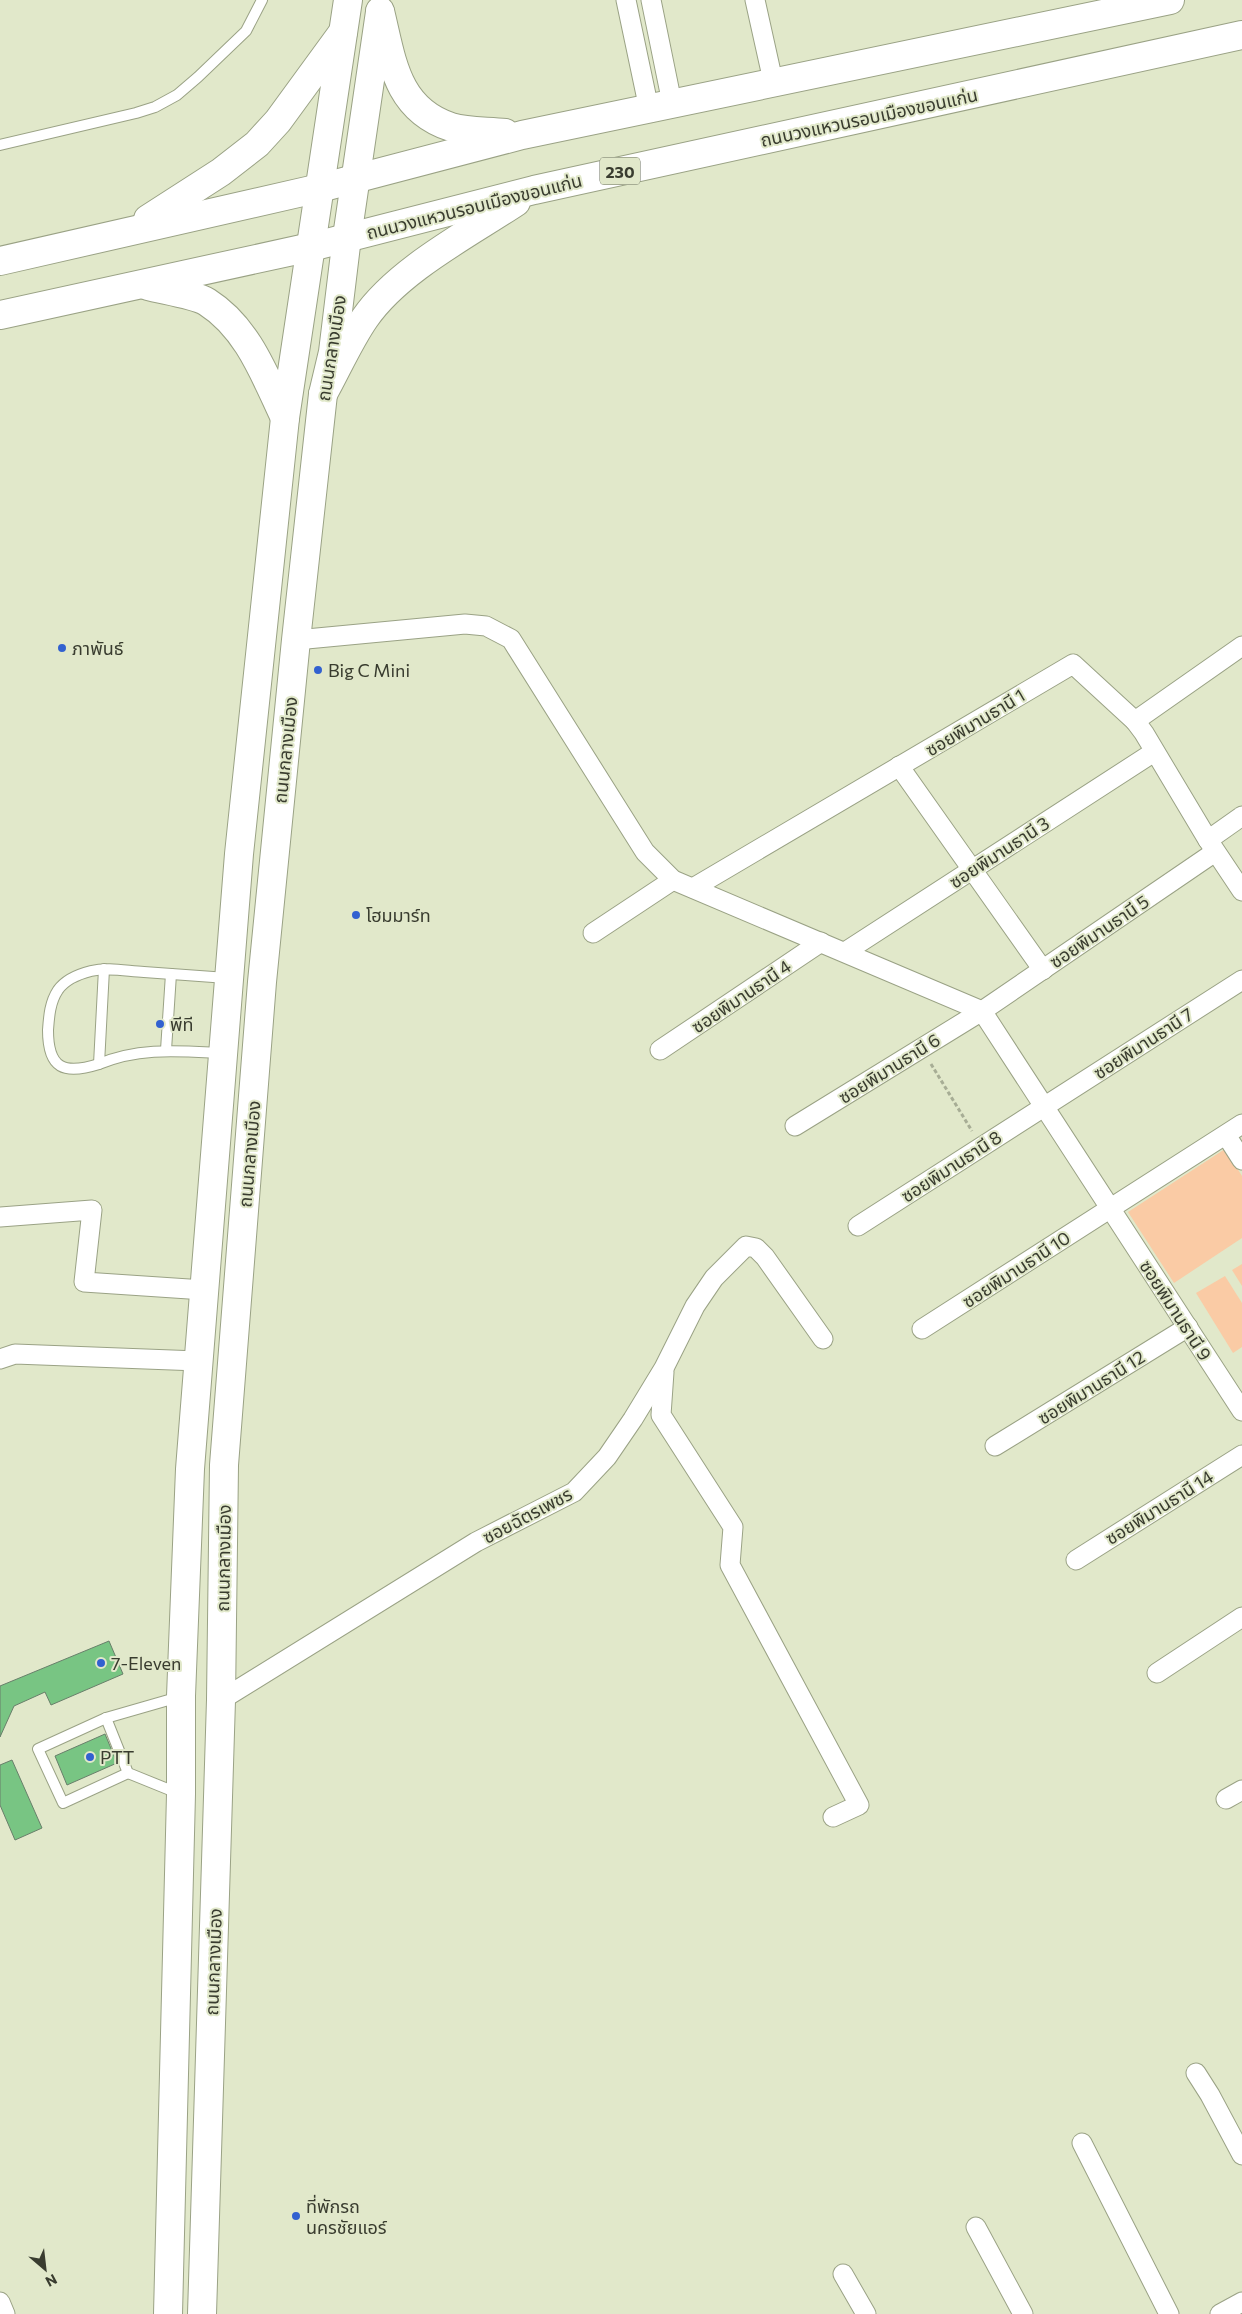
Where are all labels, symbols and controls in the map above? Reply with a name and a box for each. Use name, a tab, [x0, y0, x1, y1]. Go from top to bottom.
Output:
street label: ถนนวงแหวนรอบเมืองขอนแก่น	[758, 83, 980, 151]
road number: 230	[600, 158, 640, 185]
street label: ถนนวงแหวนรอบเมืองขอนแก่น	[364, 169, 584, 243]
street label: ถนนกลางเมือง	[312, 293, 350, 403]
place label: ภาพันธ์	[72, 637, 124, 659]
marker: ภาพันธ์	[56, 642, 68, 654]
place label: Big C Mini	[328, 659, 410, 681]
marker: Big C Mini	[312, 664, 324, 676]
street label: ซอยพิมานธานี 1	[921, 684, 1029, 760]
street label: ถนนกลางเมือง	[268, 695, 302, 805]
street label: ซอยพิมานธานี 3	[945, 812, 1053, 892]
street label: ซอยพิมานธานี 5	[1045, 890, 1153, 972]
place label: โฮมมาร์ท	[366, 904, 431, 926]
marker: โฮมมาร์ท	[350, 909, 362, 921]
street label: ซอยพิมานธานี 4	[687, 955, 795, 1037]
street label: ซอยพิมานธานี 7	[1089, 1003, 1197, 1083]
place label: พีที	[170, 1013, 193, 1035]
marker: พีที	[154, 1018, 166, 1030]
street label: ซอยพิมานธานี 6	[834, 1028, 944, 1108]
street label: ถนนกลางเมือง	[233, 1100, 265, 1208]
street label: ซอยพิมานธานี 8	[897, 1125, 1005, 1207]
street label: ซอยพิมานธานี 10	[958, 1226, 1074, 1312]
street label: ซอยพิมานธานี 9	[1135, 1256, 1217, 1364]
street label: ซอยพิมานธานี 12	[1033, 1345, 1149, 1429]
street label: ซอยพิมานธานี 14	[1101, 1465, 1217, 1549]
street label: ซอยฉัตรเพชร	[478, 1482, 576, 1548]
street label: ถนนกลางเมือง	[211, 1504, 235, 1612]
place label: 7-Eleven	[111, 1652, 181, 1674]
marker: 7-Eleven	[95, 1657, 107, 1669]
place label: PTT	[100, 1746, 134, 1768]
marker: PTT	[84, 1751, 96, 1763]
street label: ถนนกลางเมือง	[200, 1908, 226, 2016]
place label: ที่พักรถ นครชัยแอร์	[306, 2194, 388, 2238]
marker: ที่พักรถ นครชัยแอร์	[290, 2210, 302, 2222]
north arrow	[20, 2244, 70, 2294]
text: N	[43, 2271, 60, 2291]

